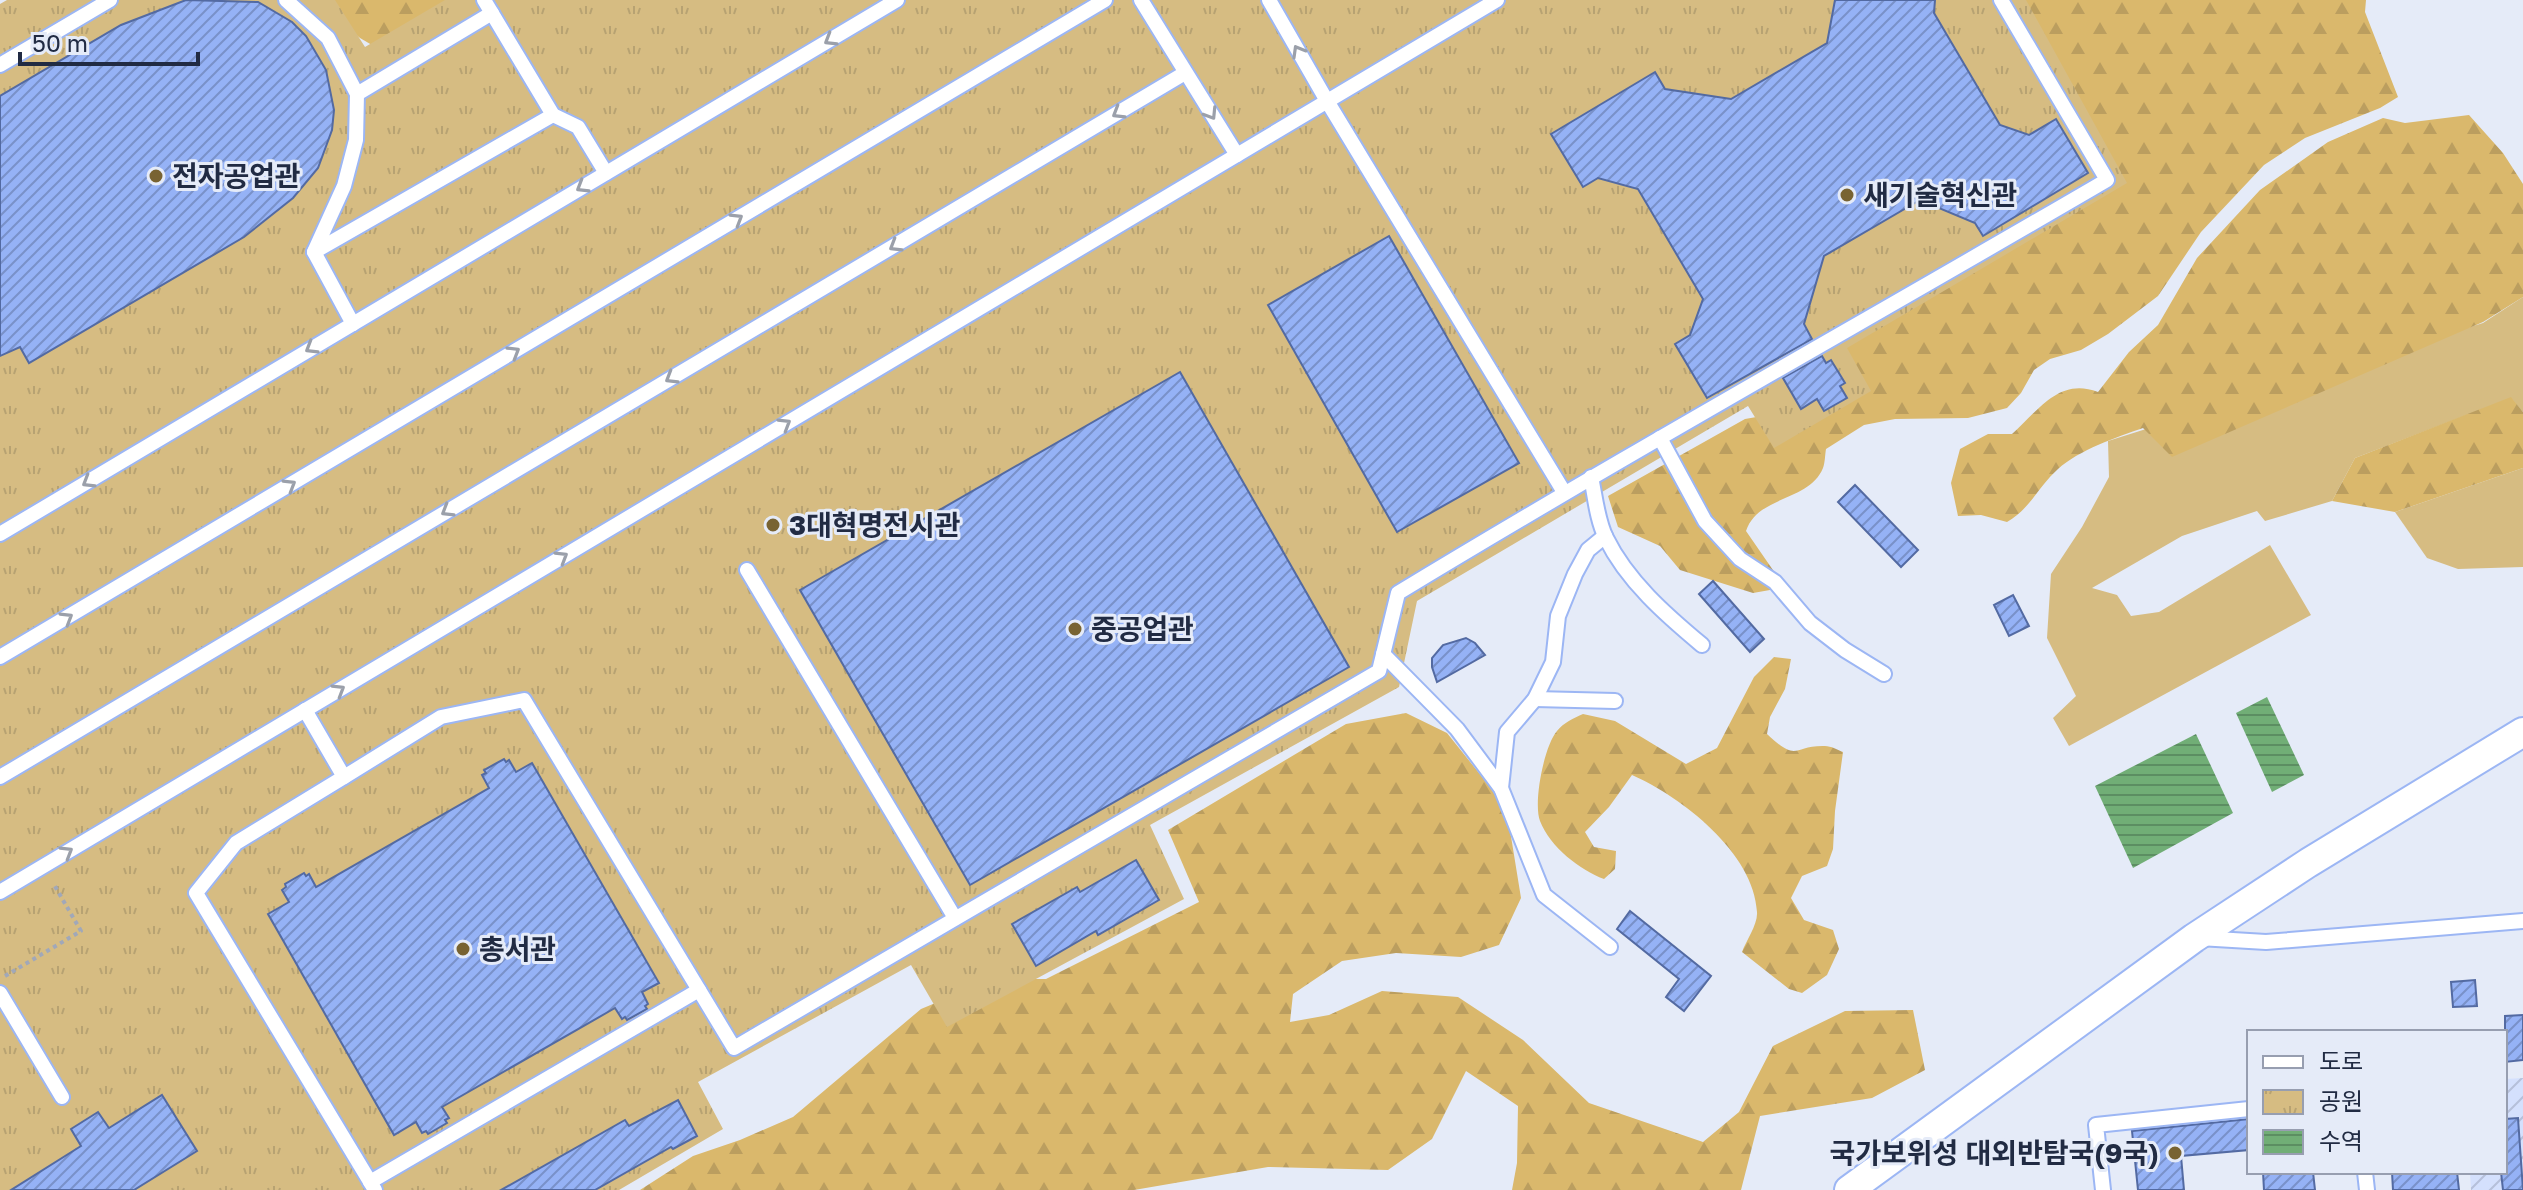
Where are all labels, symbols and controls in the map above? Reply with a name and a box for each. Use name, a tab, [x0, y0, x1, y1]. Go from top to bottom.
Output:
scale bar	[20, 16, 198, 66]
text: 50 m	[32, 28, 88, 57]
one-way arrow	[824, 30, 839, 46]
one-way arrow	[1292, 45, 1308, 59]
one-way arrow	[1112, 103, 1127, 119]
one-way arrow	[1201, 105, 1216, 120]
place label: 전자공업관	[172, 159, 301, 192]
marker: 전자공업관	[147, 167, 165, 185]
one-way arrow	[576, 177, 591, 193]
place label: 새기술혁신관	[1863, 178, 2018, 211]
marker: 새기술혁신관	[1838, 186, 1856, 204]
one-way arrow	[728, 213, 743, 229]
one-way arrow	[889, 236, 903, 252]
one-way arrow	[305, 339, 320, 354]
one-way arrow	[505, 346, 520, 362]
one-way arrow	[665, 369, 680, 384]
one-way arrow	[776, 418, 791, 434]
one-way arrow	[82, 472, 96, 487]
one-way arrow	[282, 479, 296, 494]
one-way arrow	[441, 501, 456, 517]
place label: 3대혁명전시관	[789, 508, 961, 541]
marker: 3대혁명전시관	[764, 516, 782, 534]
one-way arrow	[553, 551, 568, 567]
one-way arrow	[58, 612, 73, 627]
place label: 중공업관	[1091, 612, 1194, 645]
marker: 중공업관	[1066, 620, 1084, 638]
one-way arrow	[330, 684, 345, 700]
one-way arrow	[58, 846, 73, 862]
place label: 총서관	[479, 932, 556, 965]
marker: 총서관	[454, 940, 472, 958]
legend	[2247, 1030, 2507, 1174]
text: 도로	[2319, 1046, 2363, 1075]
text: 공원	[2319, 1086, 2363, 1115]
text: 수역	[2319, 1126, 2363, 1155]
place label: 국가보위성 대외반탐국(9국)	[1830, 1136, 2159, 1169]
marker: 국가보위성 대외반탐국(9국)	[2166, 1144, 2184, 1162]

